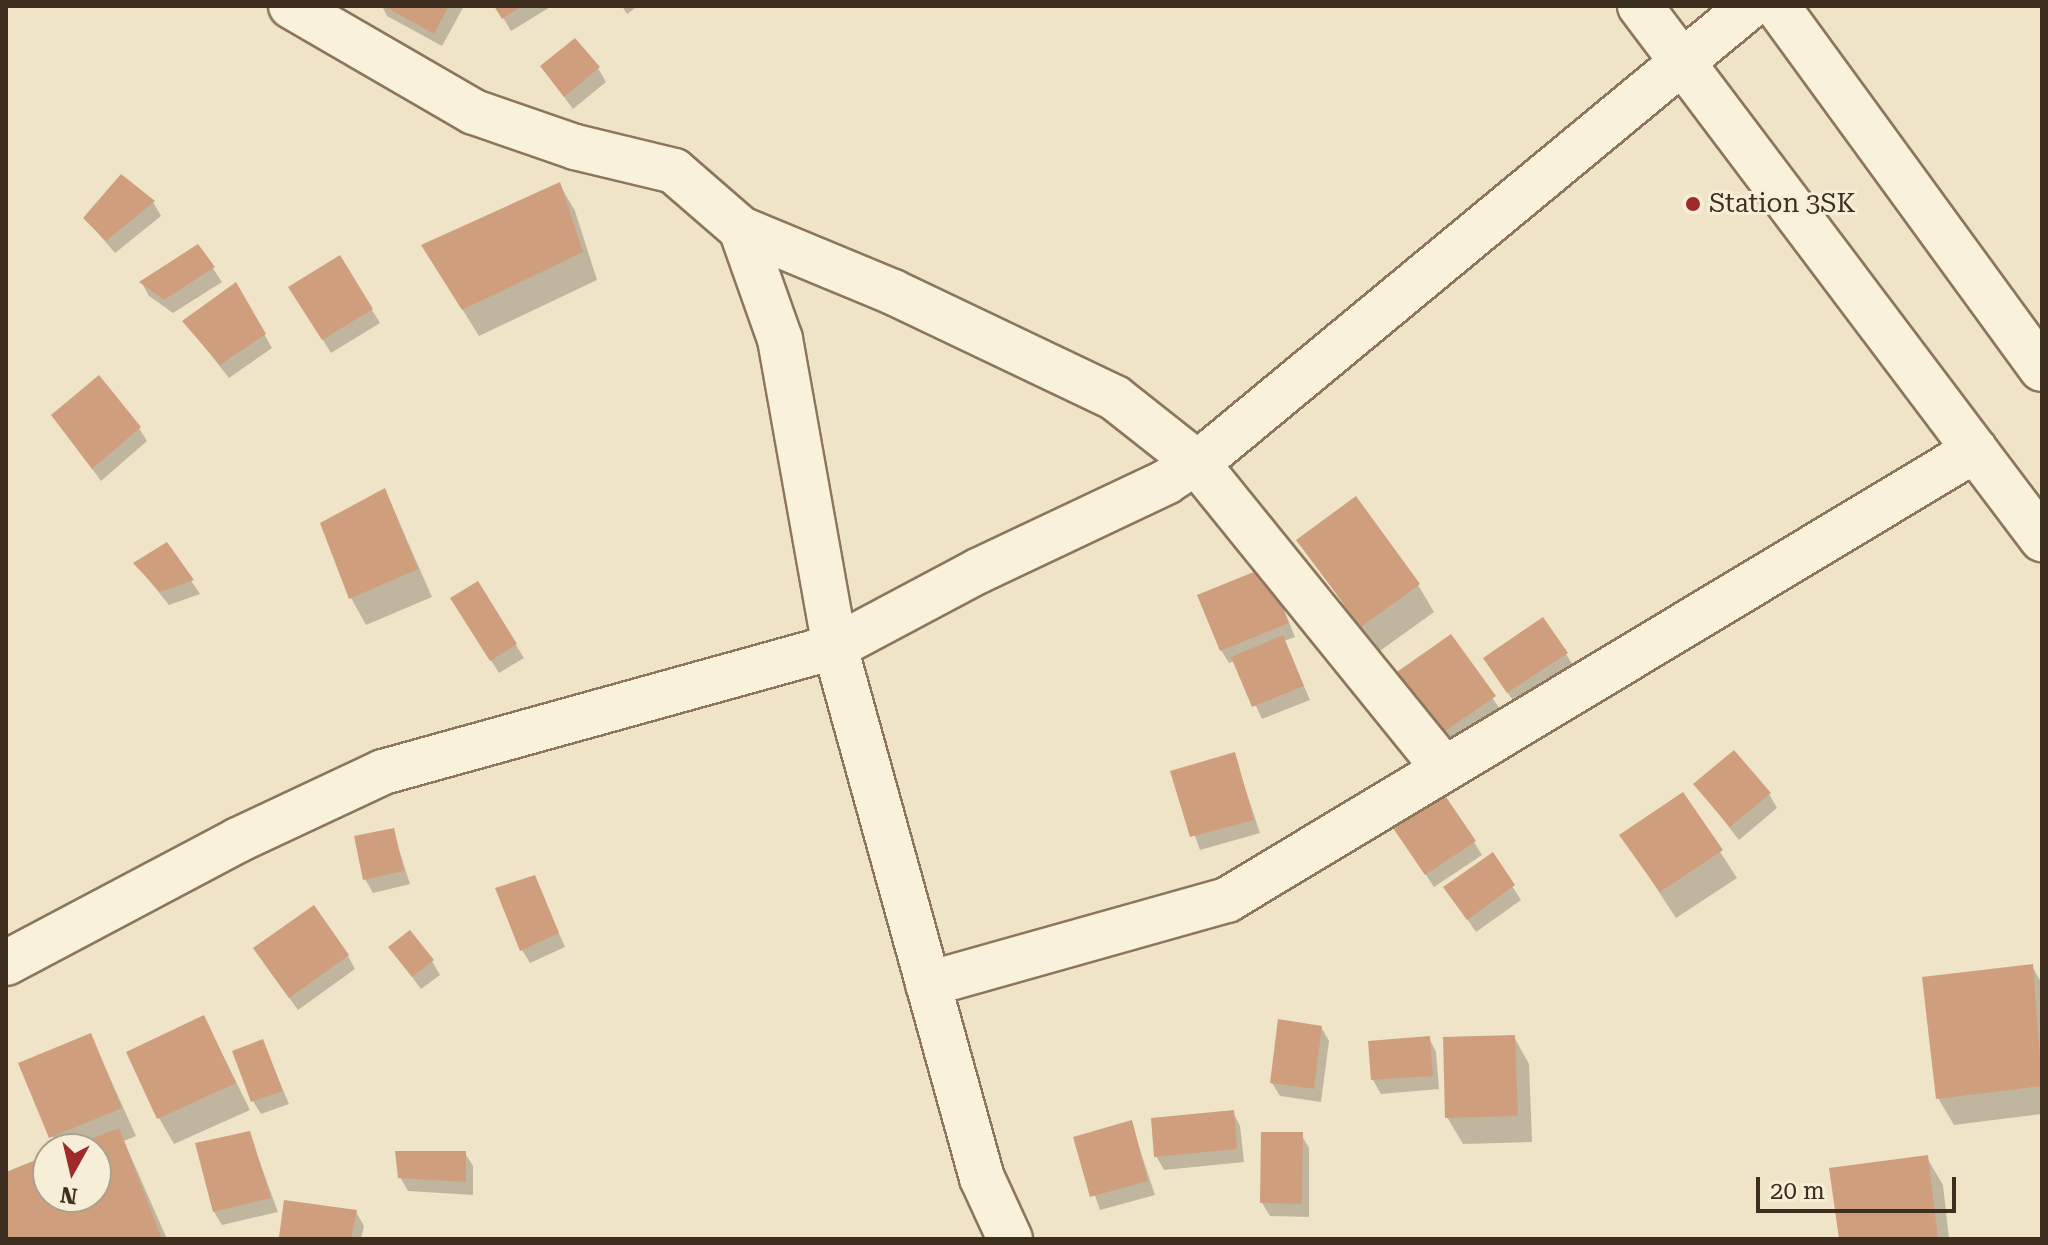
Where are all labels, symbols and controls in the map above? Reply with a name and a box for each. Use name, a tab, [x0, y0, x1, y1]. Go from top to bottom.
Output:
place label: Station 3SK	[1709, 188, 1855, 220]
marker: Station 3SK	[1684, 195, 1702, 213]
north arrow	[32, 1133, 112, 1213]
scale bar	[1760, 1161, 1960, 1211]
text: 20 m	[1770, 1177, 1825, 1205]
text: N	[59, 1182, 79, 1209]

